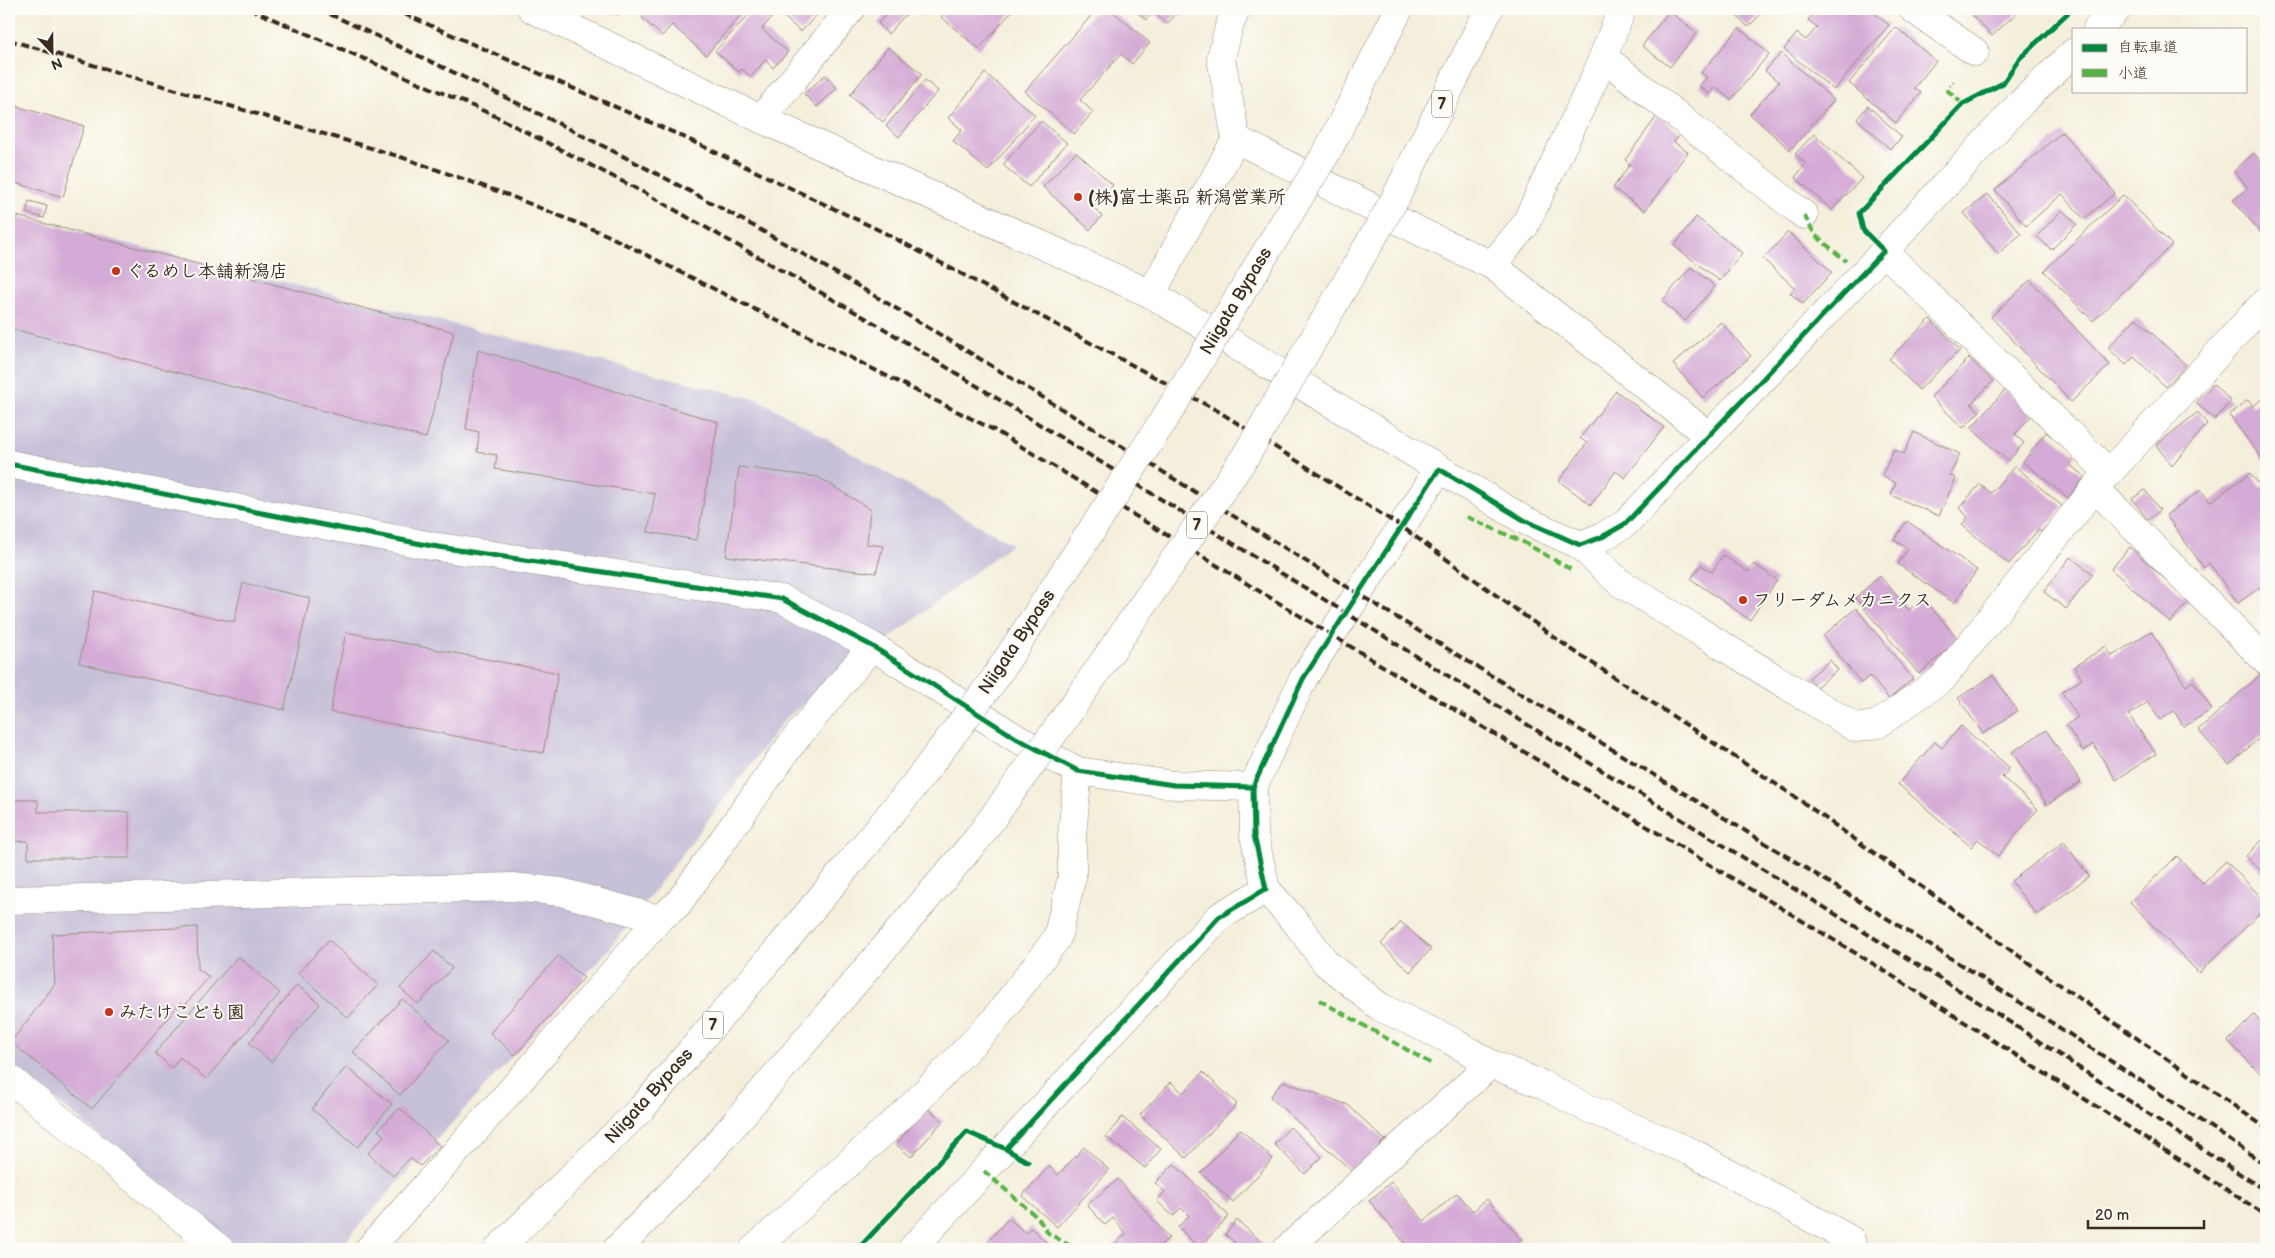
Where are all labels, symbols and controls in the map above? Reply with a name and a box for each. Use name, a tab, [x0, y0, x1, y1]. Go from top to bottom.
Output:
north arrow	[28, 28, 78, 78]
legend	[2072, 28, 2248, 92]
text: 自転車道	[2118, 38, 2178, 57]
text: N	[49, 54, 65, 73]
text: 小道	[2118, 64, 2148, 83]
road number: 7	[1432, 90, 1452, 118]
place label: (株)富士薬品 新潟営業所	[1088, 187, 1286, 208]
marker: (株)富士薬品 新潟営業所	[1072, 191, 1084, 203]
street label: Niigata Bypass	[1196, 243, 1276, 358]
place label: ぐるめし本舗新潟店	[126, 261, 288, 282]
marker: ぐるめし本舗新潟店	[110, 265, 122, 277]
road number: 7	[1187, 512, 1207, 538]
street label: Niigata Bypass	[974, 586, 1060, 698]
place label: フリーダムメカニクス	[1753, 590, 1932, 611]
marker: フリーダムメカニクス	[1737, 594, 1749, 606]
place label: みたけこども園	[119, 1002, 245, 1023]
marker: みたけこども園	[103, 1006, 115, 1018]
road number: 7	[703, 1012, 723, 1038]
street label: Niigata Bypass	[601, 1044, 698, 1148]
scale bar	[2088, 1198, 2204, 1230]
text: 20 m	[2095, 1206, 2129, 1225]

